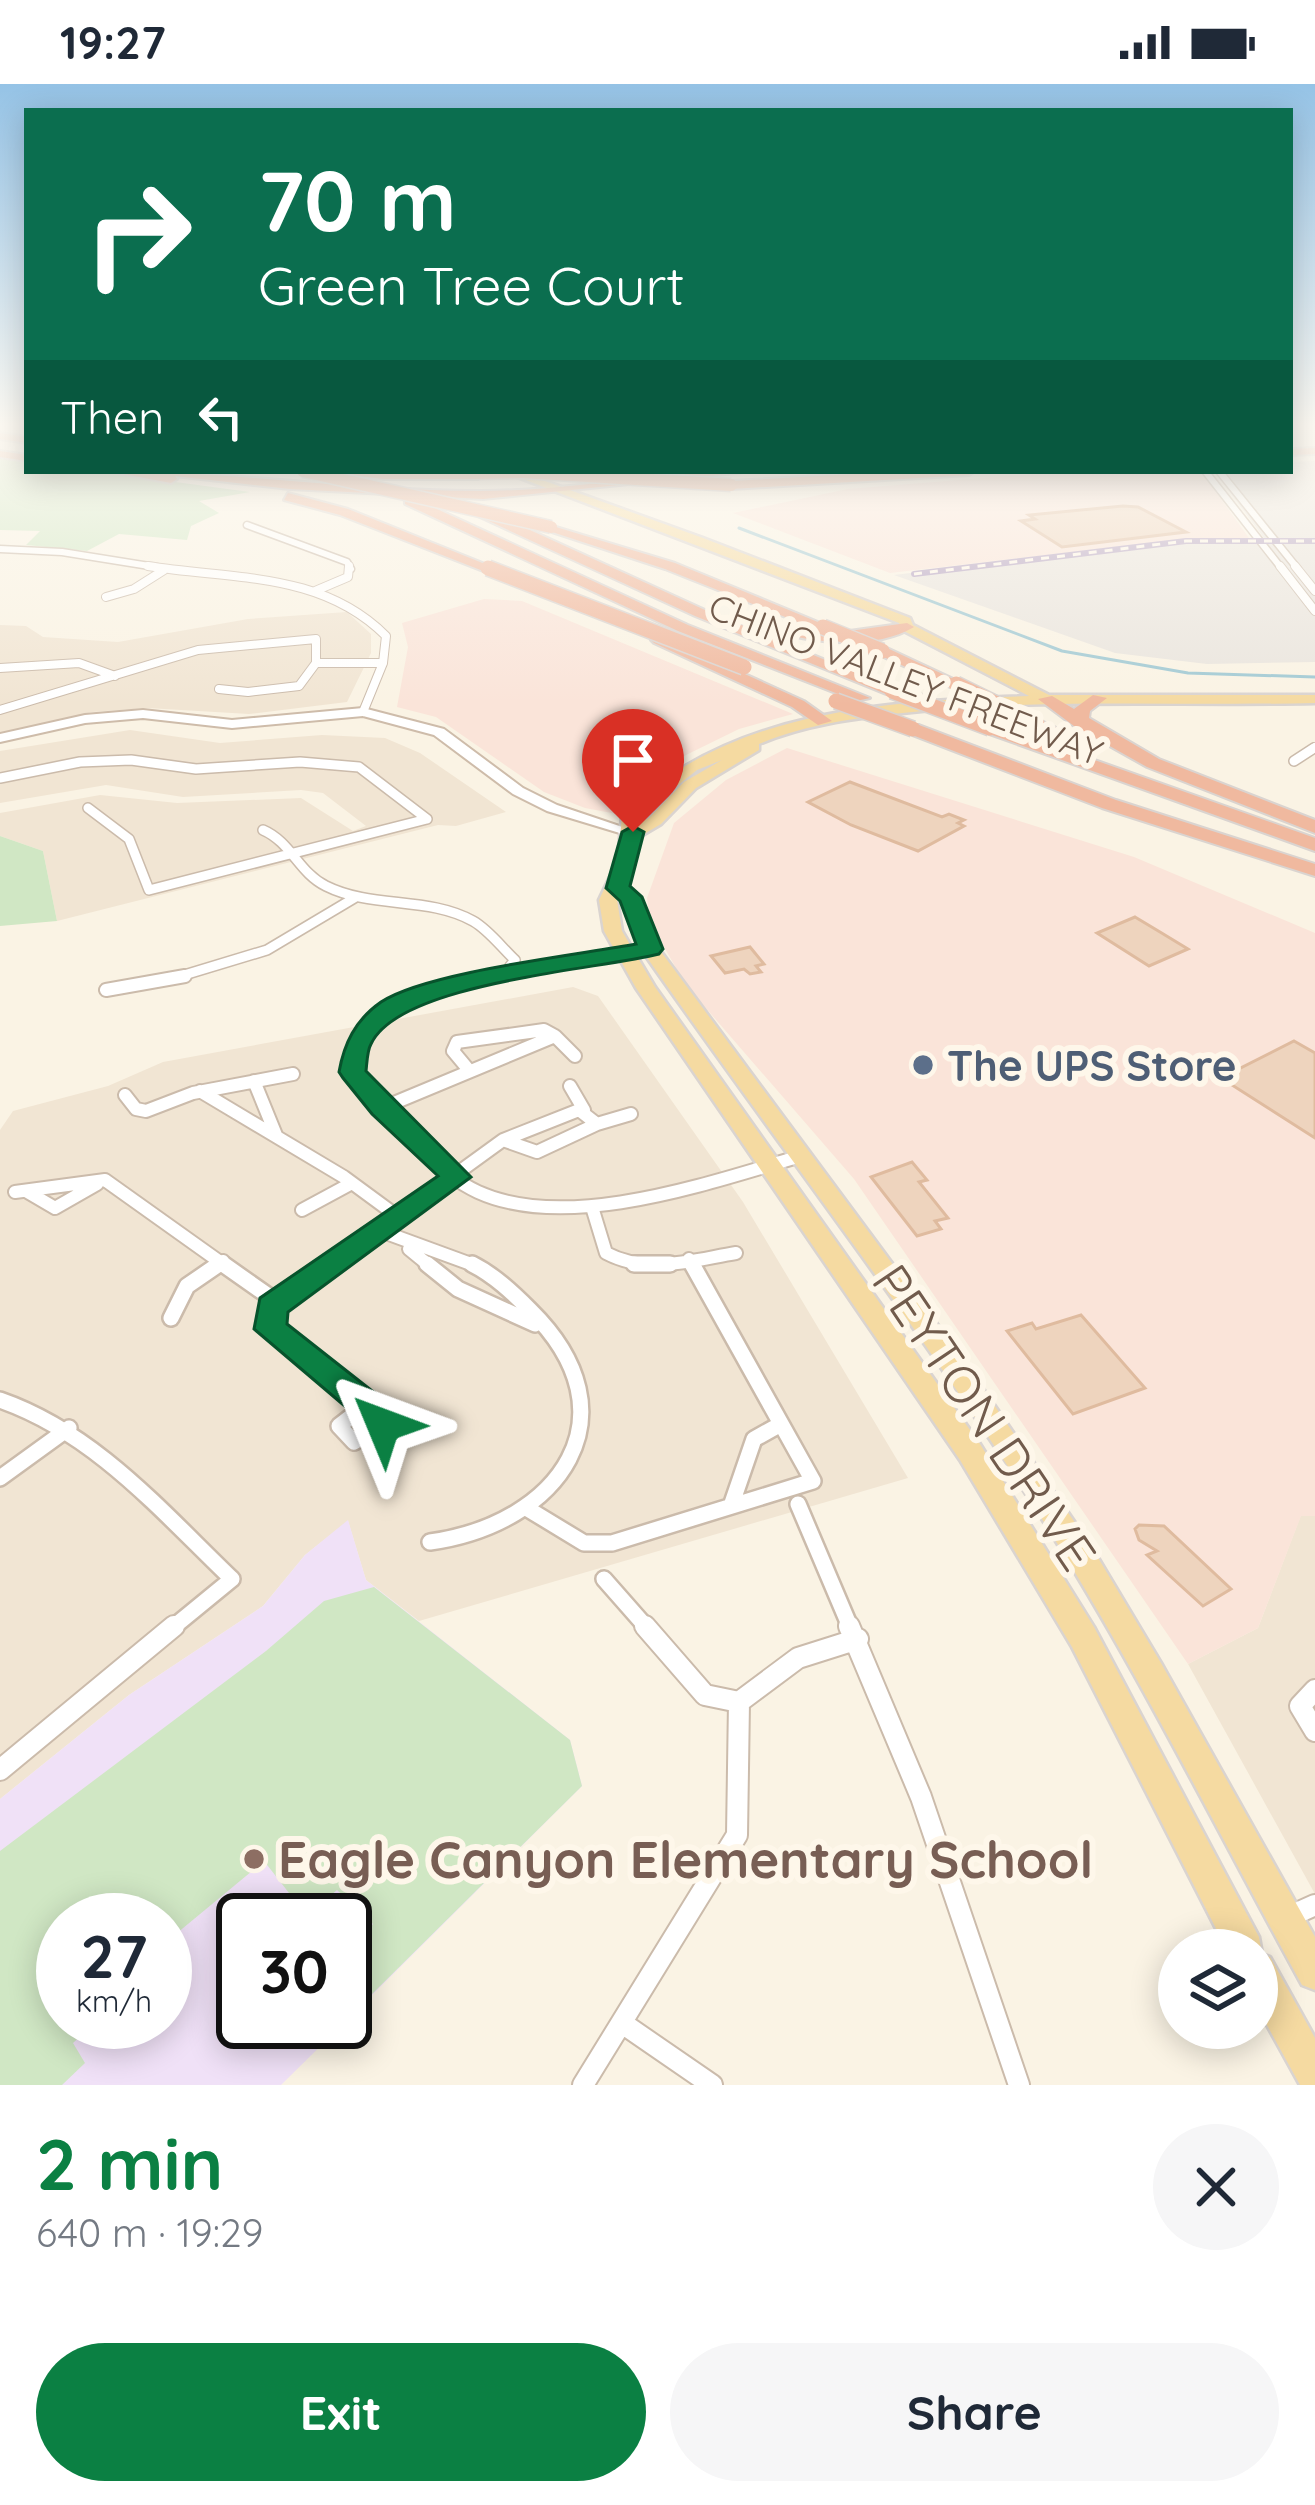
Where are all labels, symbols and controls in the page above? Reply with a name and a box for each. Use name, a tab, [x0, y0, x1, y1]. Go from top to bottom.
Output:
text: 19:27	[60, 14, 166, 70]
text: 70 m	[258, 147, 457, 252]
icon: right	[60, 156, 216, 312]
text: Green Tree Court	[258, 251, 685, 319]
icon: left	[188, 384, 254, 450]
text: Then	[60, 389, 164, 445]
street label: CHINO VALLEY FREEWAY	[703, 583, 1109, 775]
pin	[582, 709, 684, 832]
icon: arrive	[600, 727, 666, 793]
place label: The UPS Store	[947, 1039, 1237, 1092]
marker: The UPS Store	[910, 1052, 936, 1078]
street label: PEYTON DRIVE	[859, 1252, 1111, 1582]
position arrow	[320, 1362, 446, 1488]
place label: Eagle Canyon Elementary School	[278, 1827, 1093, 1891]
marker: Eagle Canyon Elementary School	[241, 1846, 267, 1872]
speed limit sign: 30	[216, 1893, 372, 2049]
text: 27	[80, 1918, 148, 1993]
map controls	[1158, 1929, 1278, 2049]
button: layers	[1158, 1929, 1278, 2049]
text: km/h	[76, 1982, 152, 2020]
text: 2 min	[36, 2118, 223, 2208]
button: close	[1153, 2124, 1279, 2250]
text: 640 m · 19:29	[36, 2208, 263, 2257]
button: Exit	[36, 2343, 646, 2481]
button: Share	[670, 2343, 1279, 2481]

